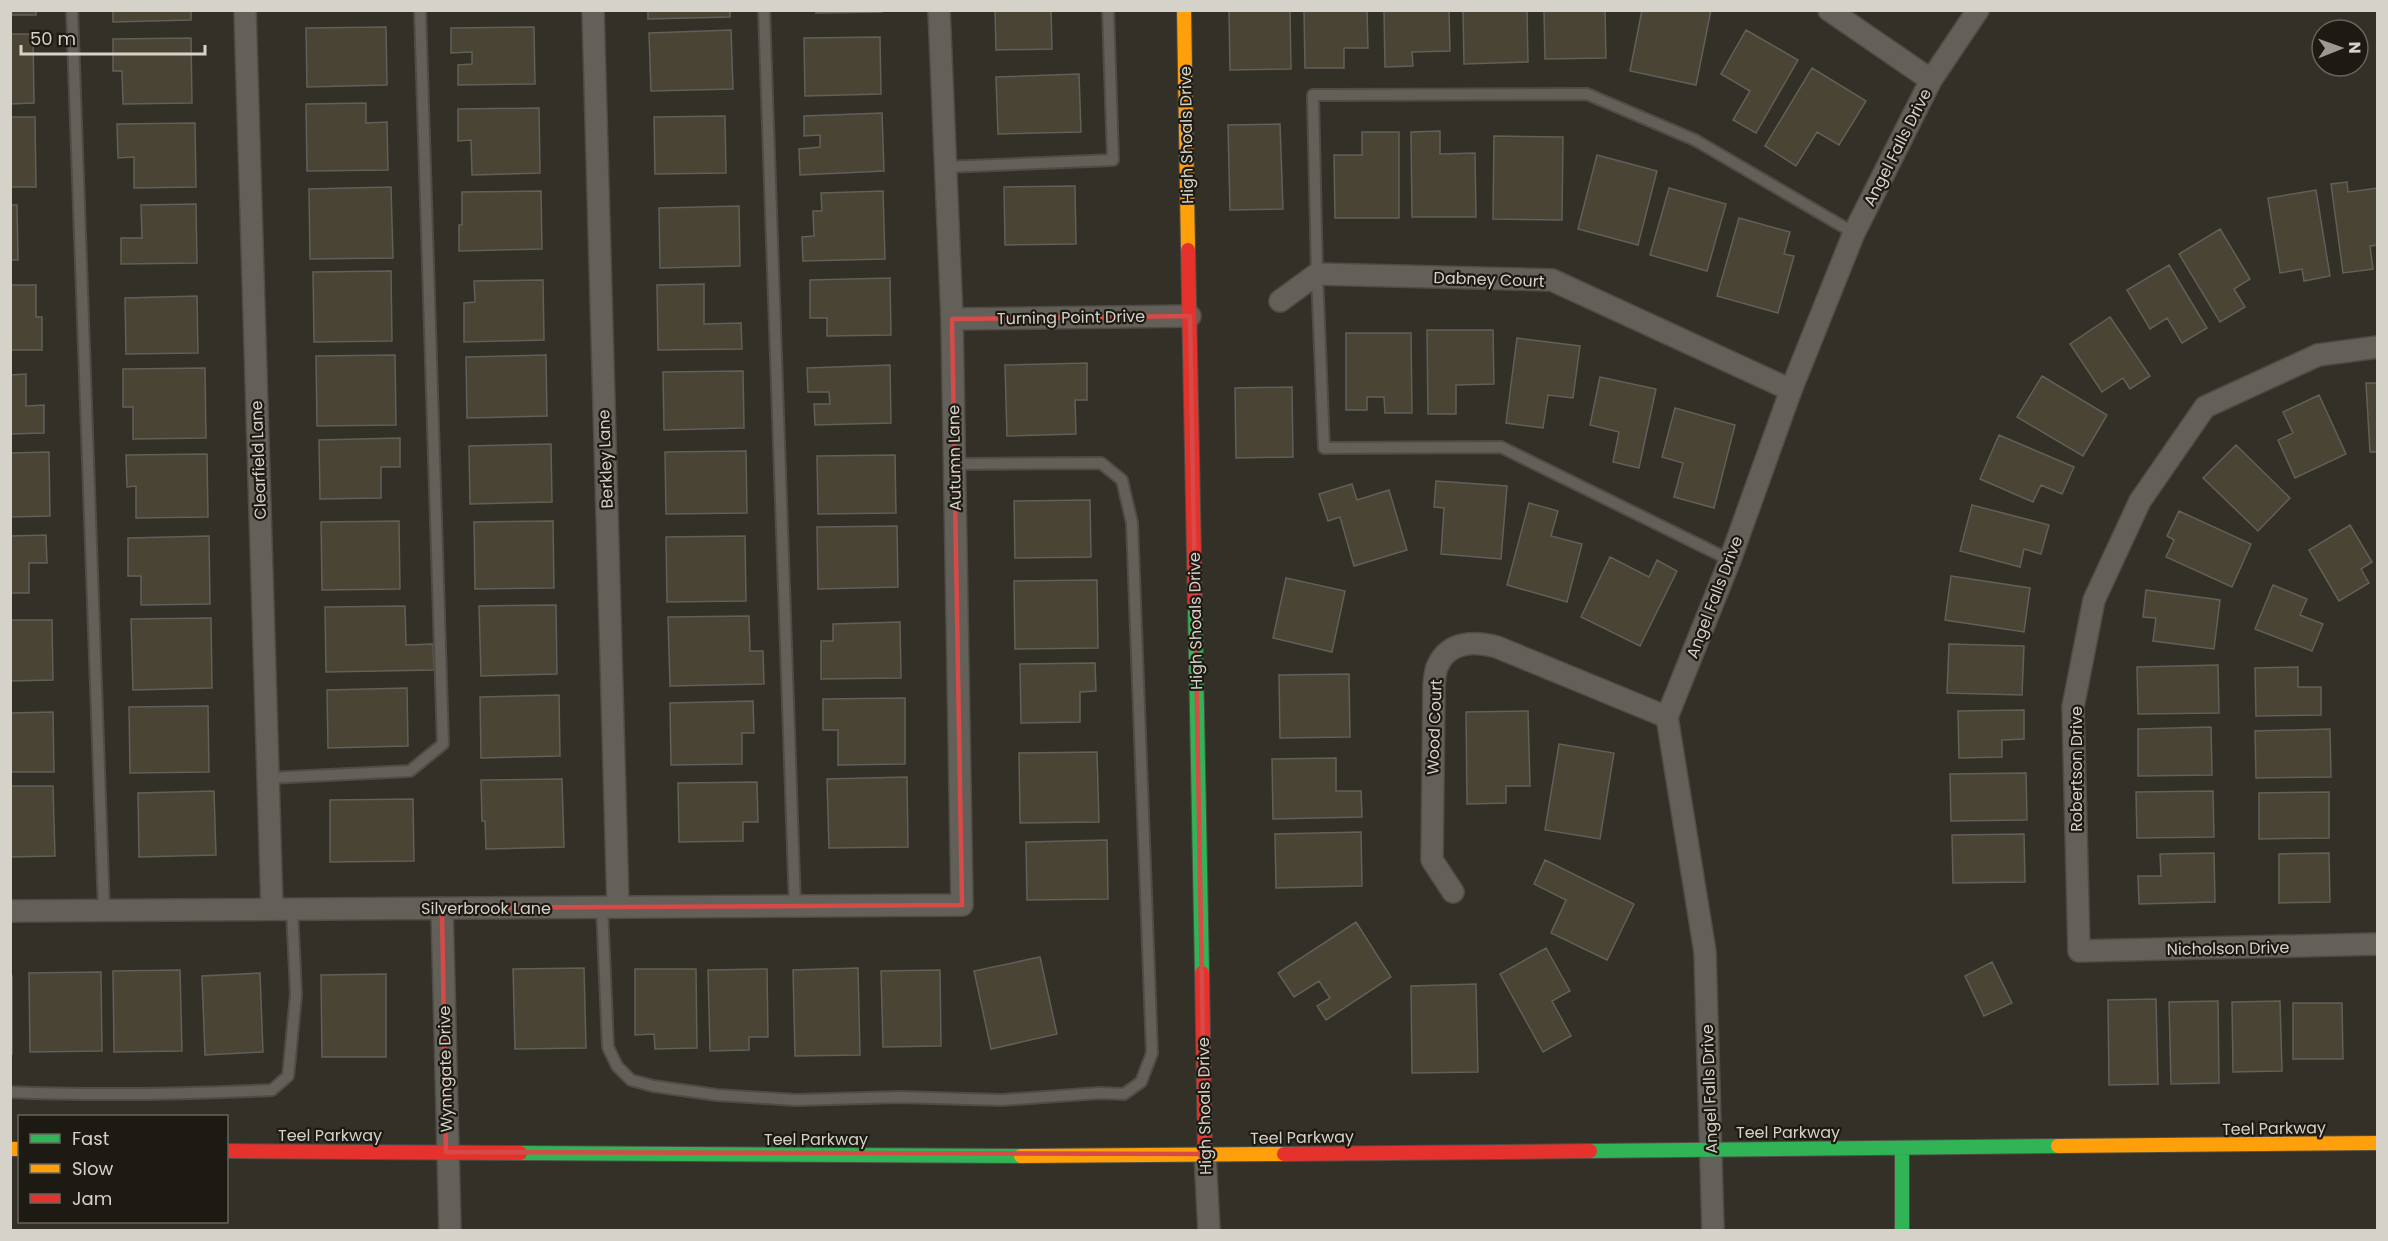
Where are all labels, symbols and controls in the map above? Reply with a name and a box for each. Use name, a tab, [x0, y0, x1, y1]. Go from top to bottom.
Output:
scale bar	[21, 18, 206, 56]
north arrow	[2310, 18, 2370, 78]
text: 50 m	[30, 26, 76, 51]
text: N	[2343, 42, 2366, 54]
street label: High Shoals Drive	[1174, 66, 1199, 204]
street label: Angel Falls Drive	[1858, 84, 1937, 210]
street label: Dabney Court	[1433, 266, 1545, 293]
street label: Turning Point Drive	[997, 305, 1145, 330]
street label: Clearfield Lane	[245, 400, 272, 520]
street label: Autumn Lane	[942, 405, 967, 511]
street label: Berkley Lane	[592, 409, 619, 509]
street label: Angel Falls Drive	[1681, 533, 1748, 662]
street label: High Shoals Drive	[1183, 552, 1208, 690]
street label: Wood Court	[1421, 679, 1448, 775]
street label: Robertson Drive	[2065, 706, 2088, 832]
street label: Silverbrook Lane	[421, 897, 551, 920]
street label: Nicholson Drive	[2167, 936, 2290, 961]
street label: Wynngate Drive	[433, 1005, 458, 1133]
street label: Angel Falls Drive	[1696, 1024, 1723, 1154]
street label: High Shoals Drive	[1192, 1037, 1217, 1175]
legend	[18, 1115, 228, 1223]
street label: Teel Parkway	[2222, 1116, 2326, 1141]
street label: Teel Parkway	[1736, 1121, 1840, 1144]
street label: Teel Parkway	[278, 1124, 382, 1147]
street label: Teel Parkway	[1250, 1125, 1354, 1150]
text: Fast	[72, 1126, 109, 1151]
street label: Teel Parkway	[764, 1128, 868, 1151]
text: Slow	[72, 1156, 114, 1181]
text: Jam	[72, 1186, 112, 1211]

